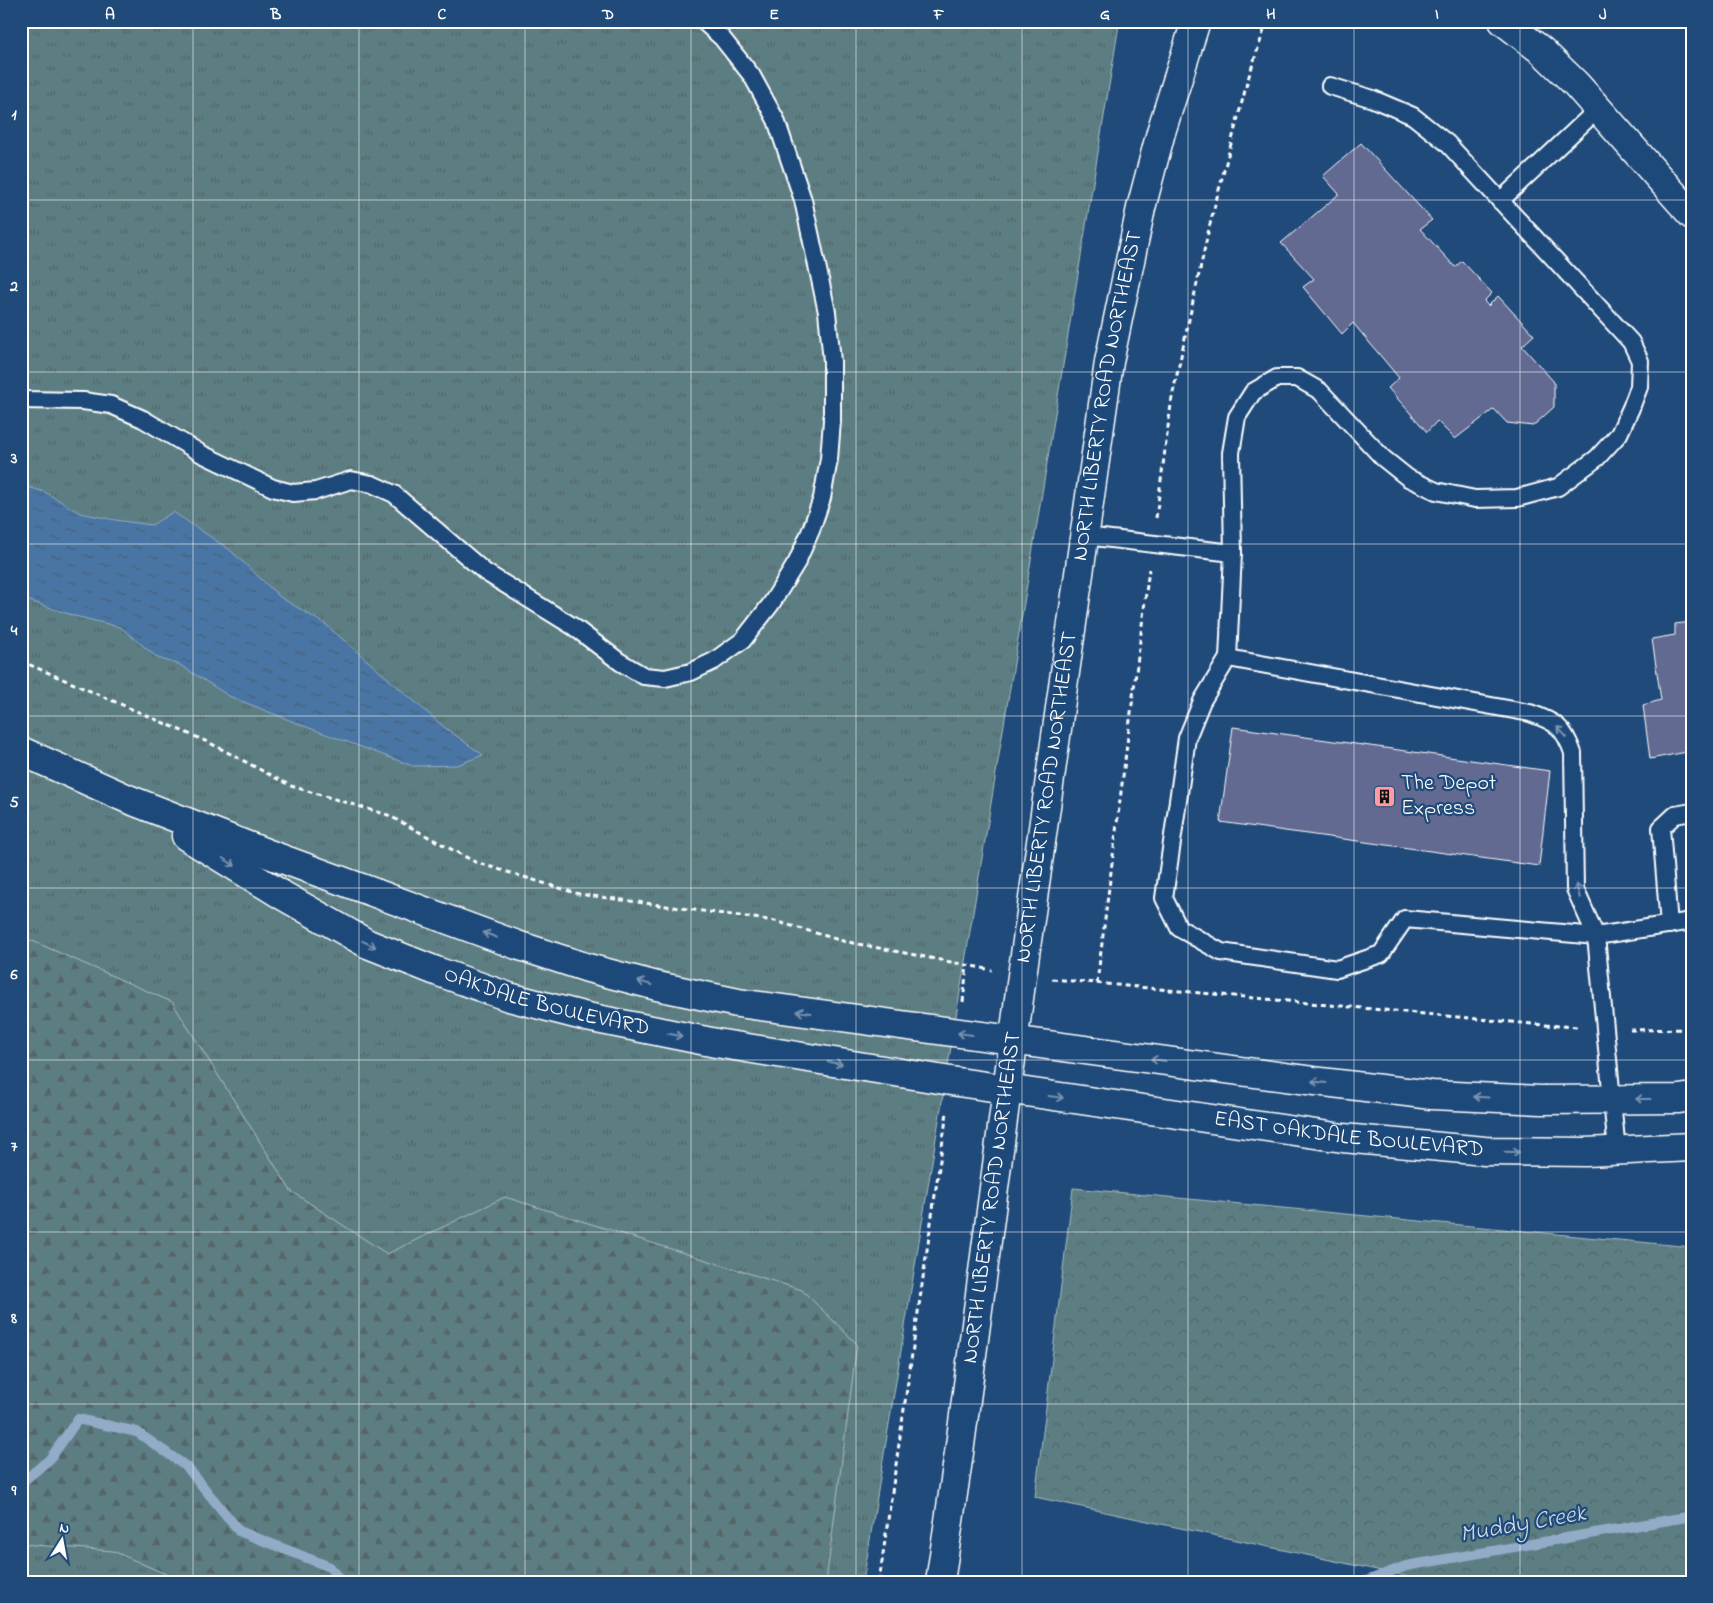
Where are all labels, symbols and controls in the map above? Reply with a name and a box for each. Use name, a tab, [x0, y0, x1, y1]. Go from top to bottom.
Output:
text: A	[105, 3, 115, 27]
text: B	[270, 3, 282, 27]
text: C	[438, 3, 447, 27]
text: D	[601, 3, 614, 27]
text: E	[769, 3, 779, 27]
text: F	[933, 3, 945, 27]
text: G	[1100, 3, 1110, 27]
text: H	[1266, 3, 1276, 27]
text: I	[1435, 3, 1439, 27]
text: J	[1599, 3, 1607, 27]
text: 1	[11, 103, 17, 127]
street label: NORTH LIBERTY ROAD NORTHEAST	[1065, 228, 1152, 563]
text: 2	[9, 275, 18, 299]
text: 3	[10, 447, 18, 471]
text: 4	[10, 619, 18, 643]
street label: NORTH LIBERTY ROAD NORTHEAST	[1008, 629, 1087, 965]
one-way arrow	[1557, 726, 1568, 739]
place label: The Depot Express	[1401, 768, 1497, 825]
building icon: The Depot Express	[1373, 785, 1397, 809]
text: 5	[9, 791, 19, 815]
one-way arrow	[221, 857, 235, 867]
one-way arrow	[1572, 883, 1582, 899]
one-way arrow	[482, 930, 498, 939]
one-way arrow	[361, 940, 376, 949]
street label: OAKDALE BOULEVARD	[439, 959, 652, 1045]
text: 6	[9, 963, 18, 987]
one-way arrow	[637, 978, 653, 987]
one-way arrow	[797, 1007, 813, 1017]
one-way arrow	[958, 1028, 974, 1038]
street label: NORTH LIBERTY ROAD NORTHEAST	[955, 1029, 1031, 1365]
one-way arrow	[666, 1031, 682, 1040]
one-way arrow	[1150, 1055, 1166, 1065]
one-way arrow	[826, 1058, 842, 1068]
one-way arrow	[1311, 1077, 1327, 1087]
one-way arrow	[1048, 1092, 1064, 1102]
one-way arrow	[1473, 1093, 1489, 1102]
one-way arrow	[1635, 1094, 1652, 1104]
street label: EAST OAKDALE BOULEVARD	[1212, 1103, 1485, 1167]
text: 7	[11, 1135, 18, 1159]
one-way arrow	[1504, 1147, 1520, 1157]
text: 8	[10, 1307, 17, 1331]
text: 9	[11, 1479, 17, 1503]
water label: Muddy Creek	[1457, 1496, 1590, 1553]
north arrow	[38, 1516, 88, 1566]
text: N	[58, 1518, 71, 1540]

